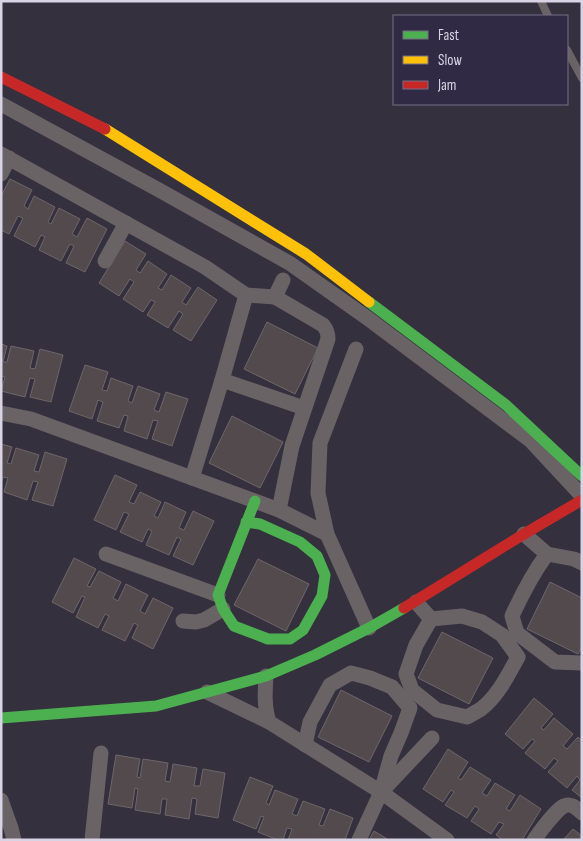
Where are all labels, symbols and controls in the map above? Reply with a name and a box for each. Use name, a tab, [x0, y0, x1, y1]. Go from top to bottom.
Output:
legend	[393, 15, 568, 105]
text: Fast	[438, 26, 460, 45]
text: Slow	[438, 51, 462, 70]
text: Jam	[437, 76, 456, 95]

